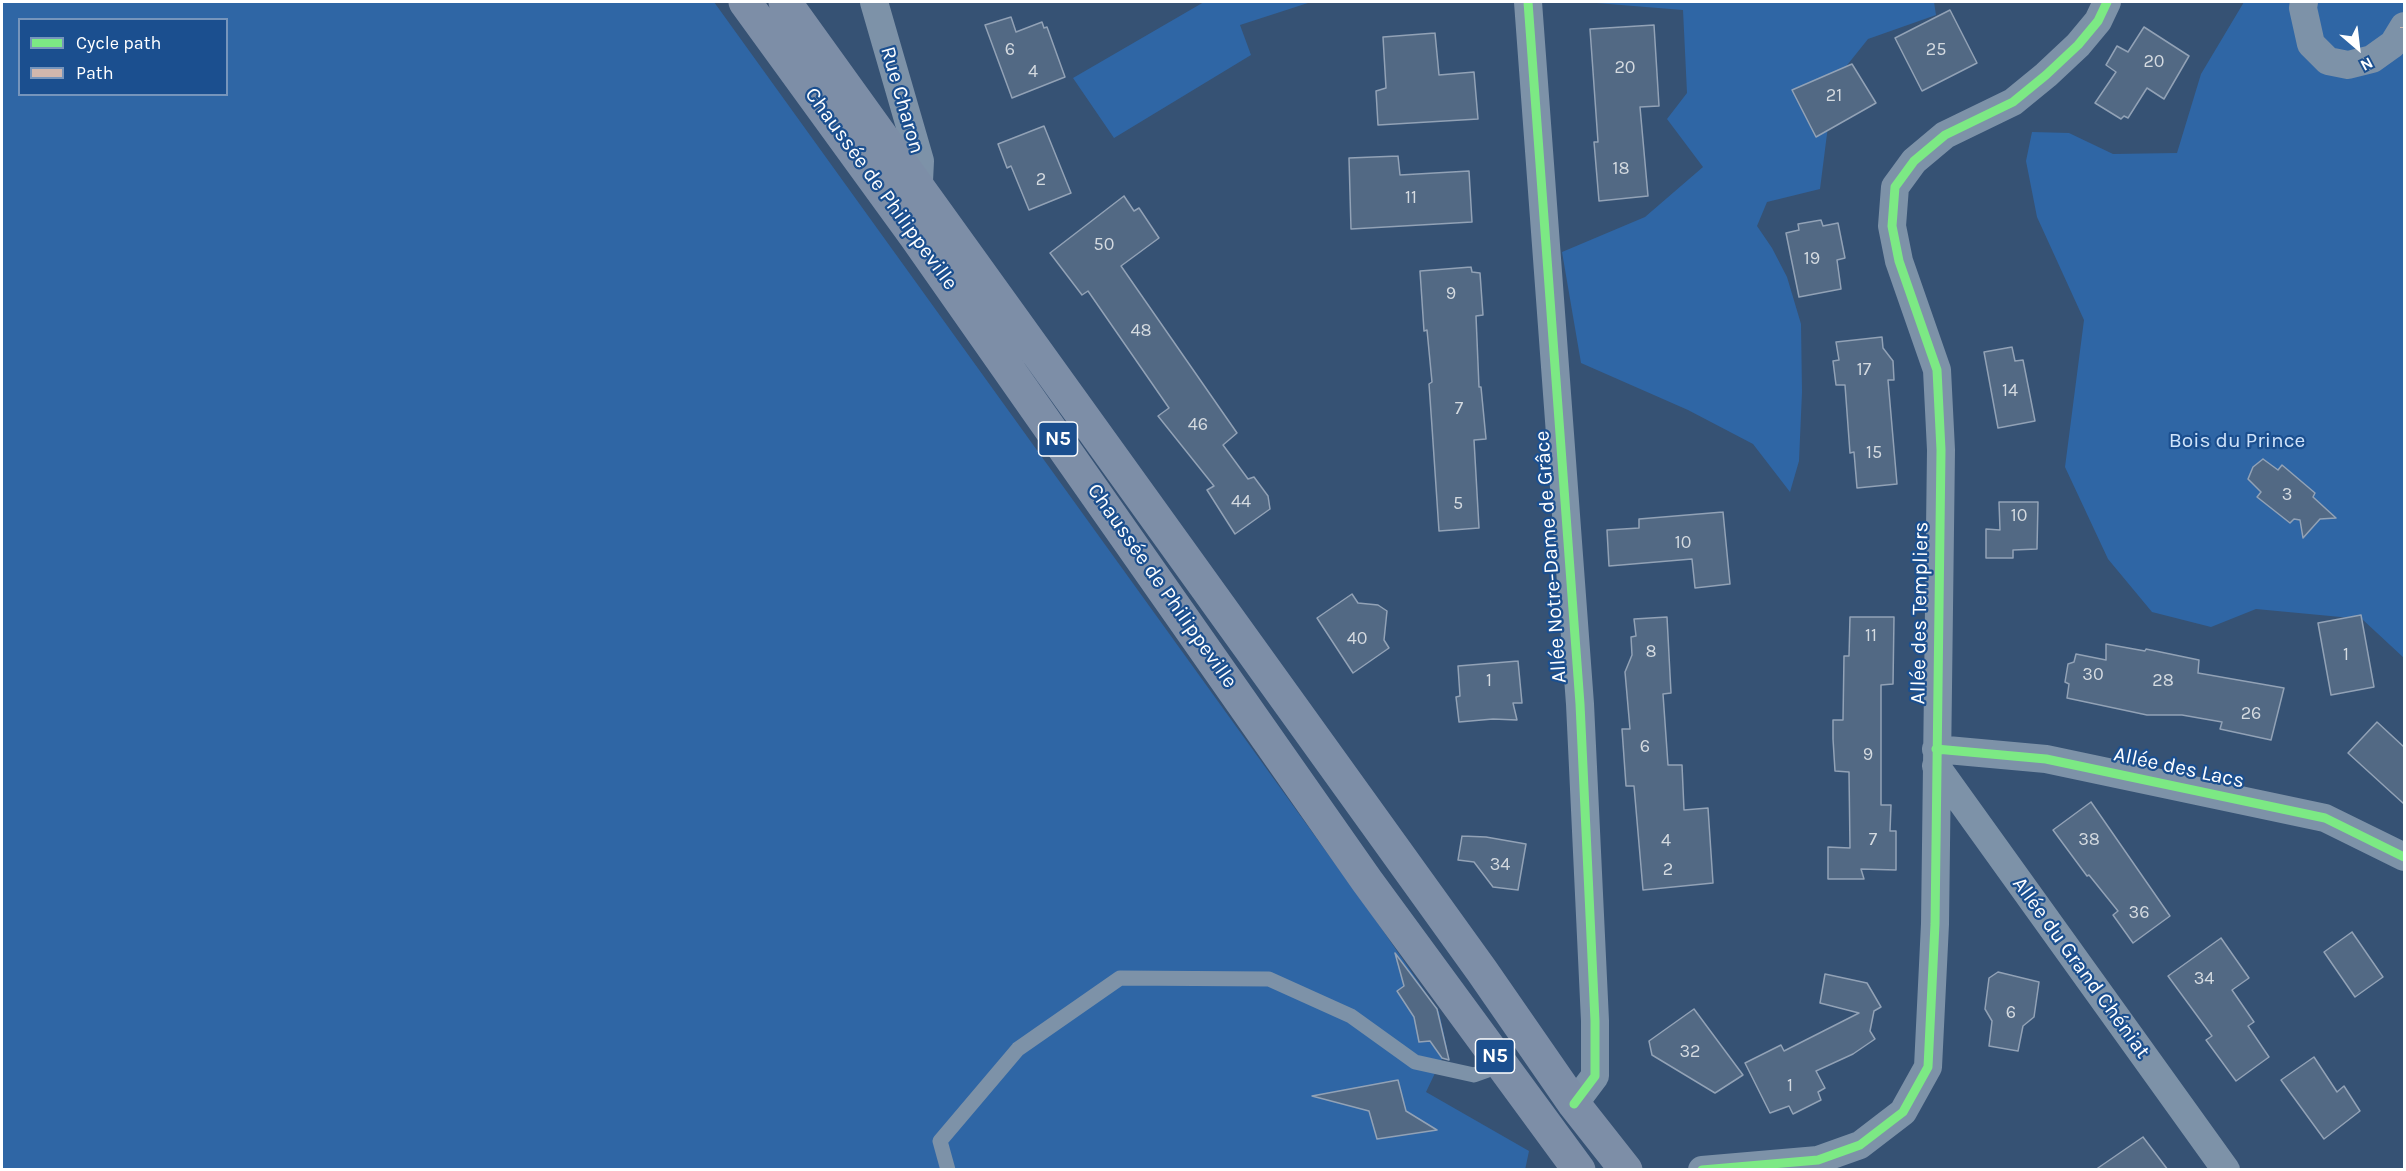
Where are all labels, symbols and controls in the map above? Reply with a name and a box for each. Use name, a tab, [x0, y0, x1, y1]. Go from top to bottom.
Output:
legend	[18, 18, 228, 96]
north arrow	[2328, 18, 2388, 78]
text: Cycle path	[76, 32, 161, 54]
house number: 6	[1005, 39, 1015, 61]
house number: 25	[1926, 39, 1946, 61]
street label: Rue Charon	[875, 44, 929, 156]
house number: 20	[2143, 51, 2165, 73]
text: N	[2357, 53, 2376, 75]
house number: 20	[1614, 57, 1636, 79]
house number: 4	[1028, 61, 1038, 83]
text: Path	[76, 62, 114, 84]
street label: Chaussée de Philippeville	[799, 83, 963, 295]
house number: 21	[1826, 85, 1842, 107]
house number: 18	[1612, 158, 1630, 180]
house number: 2	[1036, 169, 1046, 191]
house number: 11	[1405, 187, 1417, 209]
house number: 50	[1094, 234, 1114, 256]
house number: 19	[1804, 248, 1820, 270]
house number: 9	[1446, 283, 1456, 305]
house number: 48	[1130, 320, 1152, 342]
house number: 17	[1857, 359, 1871, 381]
house number: 14	[2002, 380, 2018, 402]
house number: 7	[1455, 398, 1463, 420]
house number: 46	[1188, 414, 1208, 436]
road number: N5	[1038, 422, 1078, 456]
park label: Bois du Prince	[2169, 428, 2305, 454]
street label: Allée Notre-Dame de Grâce	[1530, 430, 1572, 684]
house number: 15	[1866, 442, 1882, 464]
street label: Chaussée de Philippeville	[1082, 479, 1242, 693]
house number: 3	[2282, 484, 2292, 506]
house number: 44	[1231, 491, 1251, 513]
house number: 5	[1453, 493, 1463, 515]
house number: 10	[2011, 505, 2027, 527]
street label: Allée des Templiers	[1906, 521, 1934, 705]
house number: 10	[1675, 532, 1691, 554]
house number: 11	[1865, 625, 1877, 647]
house number: 40	[1347, 628, 1367, 650]
house number: 8	[1645, 641, 1657, 663]
house number: 1	[2343, 644, 2349, 666]
house number: 30	[2082, 664, 2104, 686]
house number: 1	[1486, 670, 1492, 692]
house number: 28	[2152, 670, 2174, 692]
house number: 26	[2241, 703, 2261, 725]
house number: 6	[1640, 736, 1650, 758]
street label: Allée des Lacs	[2111, 742, 2247, 794]
house number: 9	[1863, 744, 1873, 766]
house number: 7	[1869, 829, 1877, 851]
house number: 38	[2078, 829, 2100, 851]
house number: 4	[1661, 830, 1671, 852]
house number: 34	[1490, 854, 1510, 876]
house number: 2	[1663, 859, 1673, 881]
street label: Allée du Grand Chéniat	[2007, 872, 2155, 1064]
house number: 36	[2129, 902, 2149, 924]
house number: 34	[2194, 968, 2214, 990]
house number: 6	[2006, 1002, 2016, 1024]
road number: N5	[1476, 1039, 1514, 1073]
house number: 32	[1679, 1041, 1701, 1063]
house number: 1	[1787, 1075, 1793, 1097]

